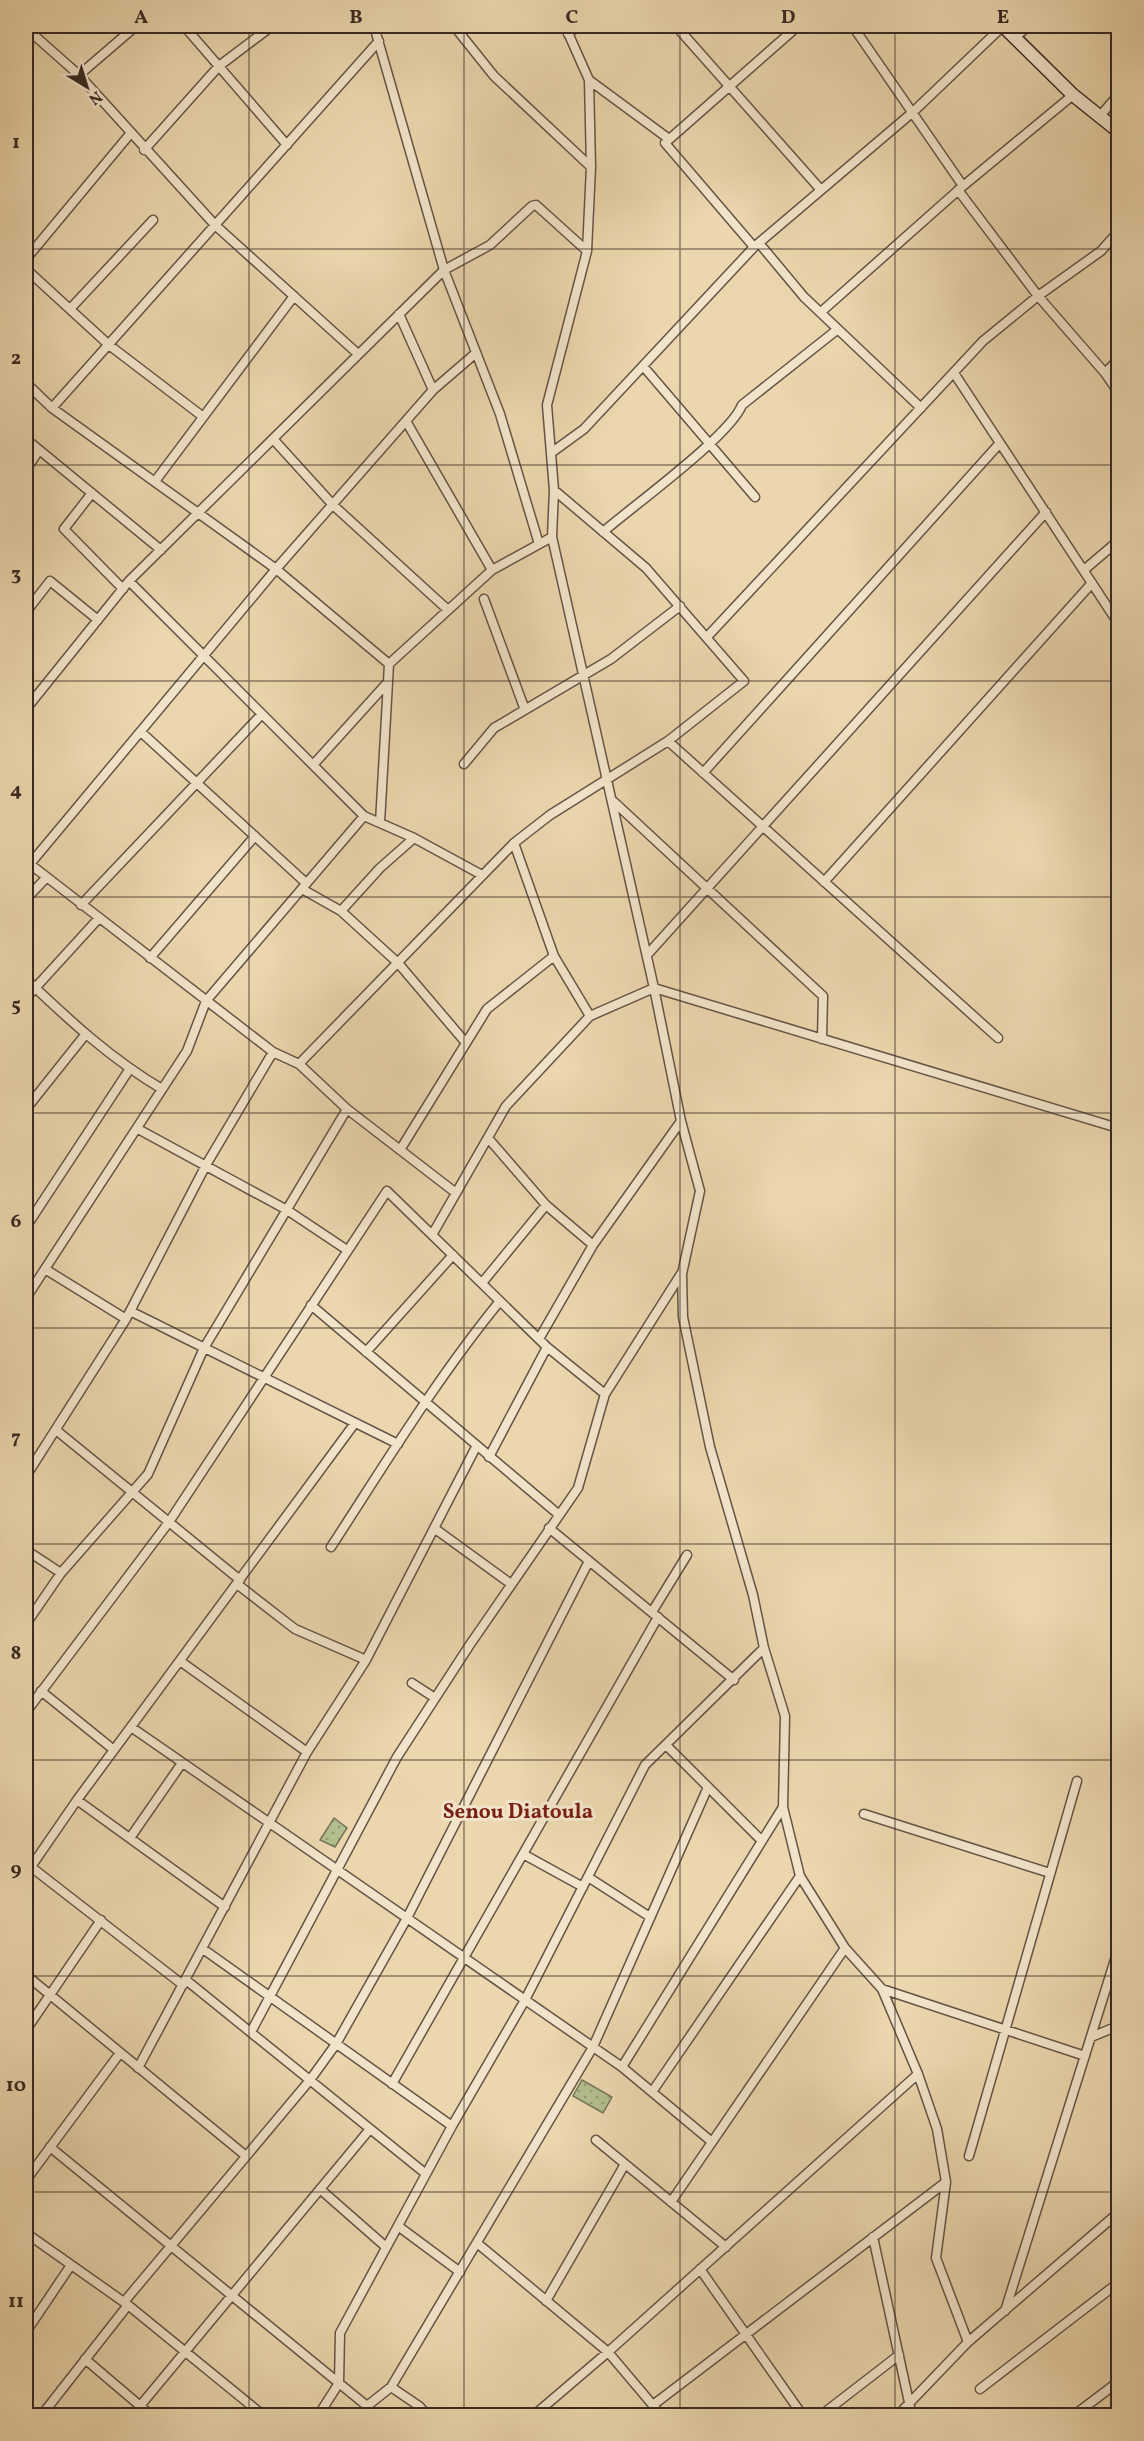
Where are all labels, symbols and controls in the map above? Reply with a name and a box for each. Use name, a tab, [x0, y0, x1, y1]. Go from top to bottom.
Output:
text: A	[134, 4, 148, 32]
text: B	[349, 4, 363, 32]
text: C	[566, 4, 579, 32]
text: D	[781, 4, 795, 32]
text: E	[997, 4, 1009, 32]
north arrow	[57, 57, 117, 117]
text: N	[83, 85, 106, 110]
text: 1	[12, 129, 20, 157]
text: 2	[11, 345, 21, 373]
text: 3	[11, 561, 21, 589]
text: 4	[10, 777, 22, 805]
text: 5	[11, 992, 21, 1020]
text: 6	[11, 1208, 22, 1236]
text: 7	[11, 1424, 21, 1452]
text: 8	[11, 1640, 21, 1668]
district label: Senou Diatoula	[443, 1798, 593, 1827]
text: 9	[10, 1856, 22, 1884]
text: 10	[6, 2072, 26, 2100]
text: 11	[8, 2288, 24, 2316]

